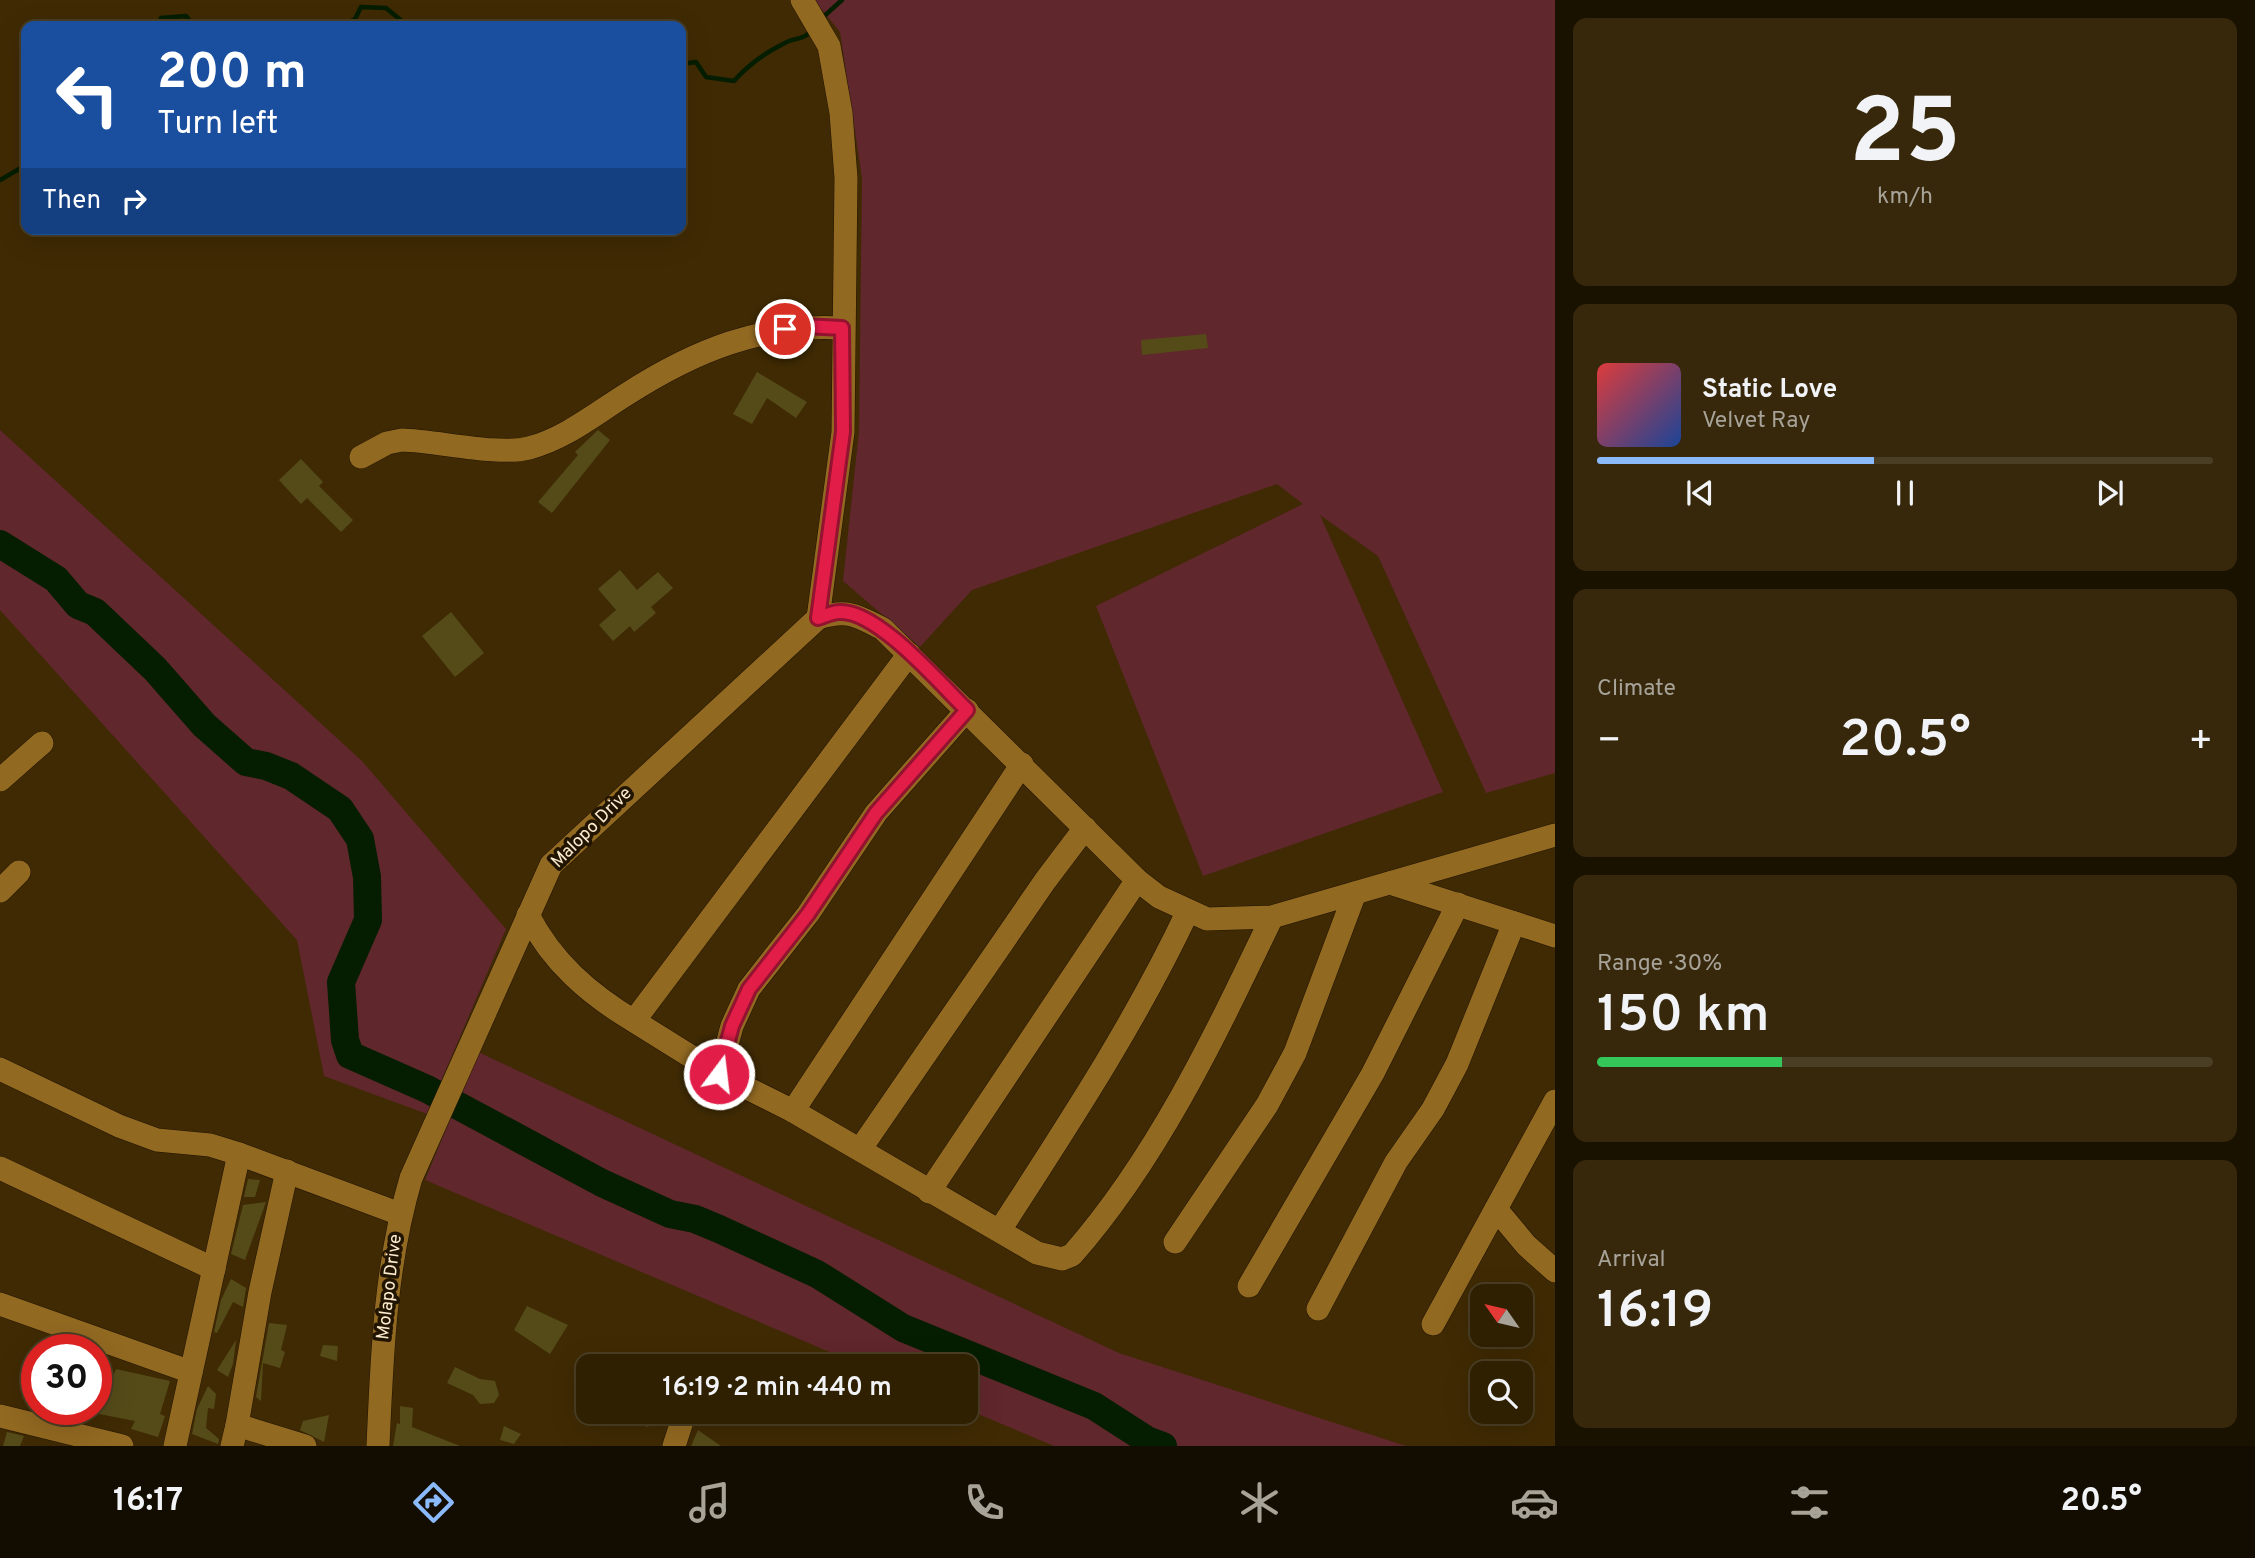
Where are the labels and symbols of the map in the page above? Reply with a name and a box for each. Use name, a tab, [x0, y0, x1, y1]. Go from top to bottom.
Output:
pin	[755, 299, 815, 359]
street label: Malopo Drive	[547, 783, 637, 873]
position arrow	[682, 1037, 756, 1111]
street label: Molapo Drive	[372, 1233, 408, 1341]
north arrow	[1470, 1284, 1533, 1348]
speed limit sign: 30	[21, 1334, 112, 1425]

